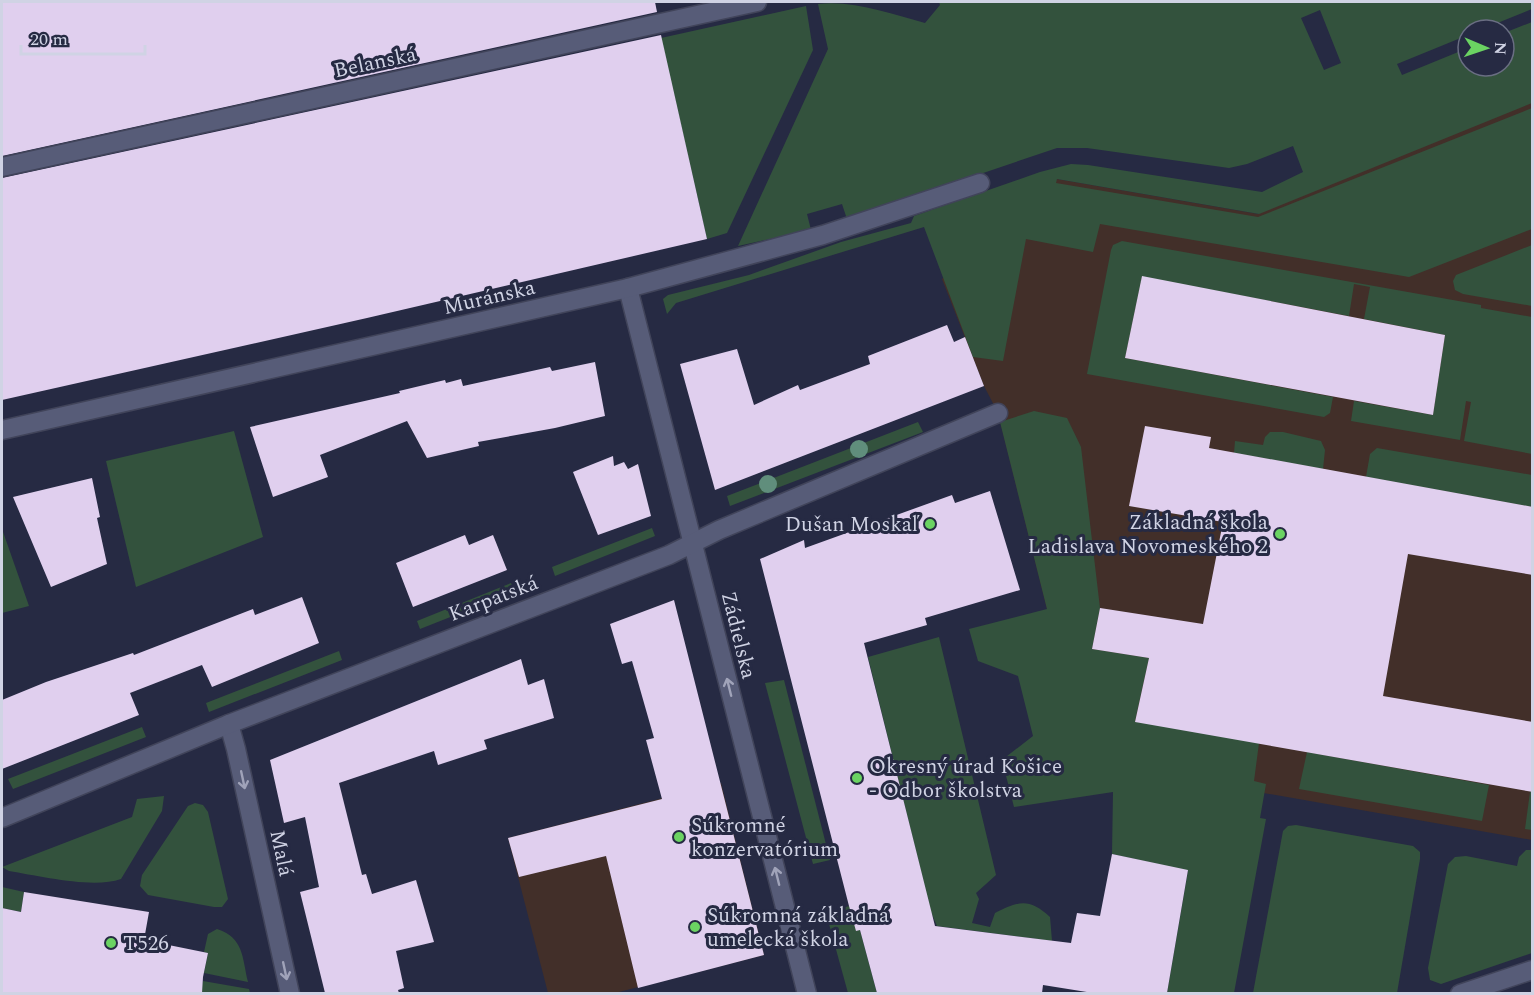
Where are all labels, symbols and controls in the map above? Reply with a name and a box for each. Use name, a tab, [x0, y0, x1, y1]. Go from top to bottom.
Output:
scale bar	[21, 18, 146, 56]
north arrow	[1456, 18, 1516, 78]
text: 20 m	[30, 26, 68, 53]
street label: Belanská	[331, 38, 420, 87]
text: N	[1488, 42, 1512, 55]
street label: Muránska	[440, 272, 539, 324]
place label: Základná škola Ladislava Novomeského 2	[1027, 507, 1269, 563]
place label: Dušan Moskaľ	[785, 509, 920, 541]
marker: Dušan Moskaľ	[923, 517, 937, 531]
marker: Základná škola Ladislava Novomeského 2	[1273, 527, 1287, 541]
street label: Karpatská	[444, 567, 544, 631]
street label: Zádielska	[712, 588, 765, 683]
one-way arrow	[723, 678, 734, 697]
place label: Okresný úrad Košice - Odbor školstva	[869, 751, 1062, 807]
one-way arrow	[238, 771, 250, 790]
marker: Okresný úrad Košice - Odbor školstva	[850, 771, 864, 785]
place label: Súkromné konzervatórium	[691, 810, 838, 866]
street label: Malá	[261, 827, 302, 880]
marker: Súkromné konzervatórium	[672, 830, 686, 844]
one-way arrow	[771, 867, 783, 886]
place label: Súkromná základná umelecká škola	[707, 900, 890, 956]
marker: Súkromná základná umelecká škola	[688, 920, 702, 934]
place label: T526	[123, 928, 169, 960]
marker: T526	[104, 936, 118, 950]
one-way arrow	[280, 961, 292, 980]

